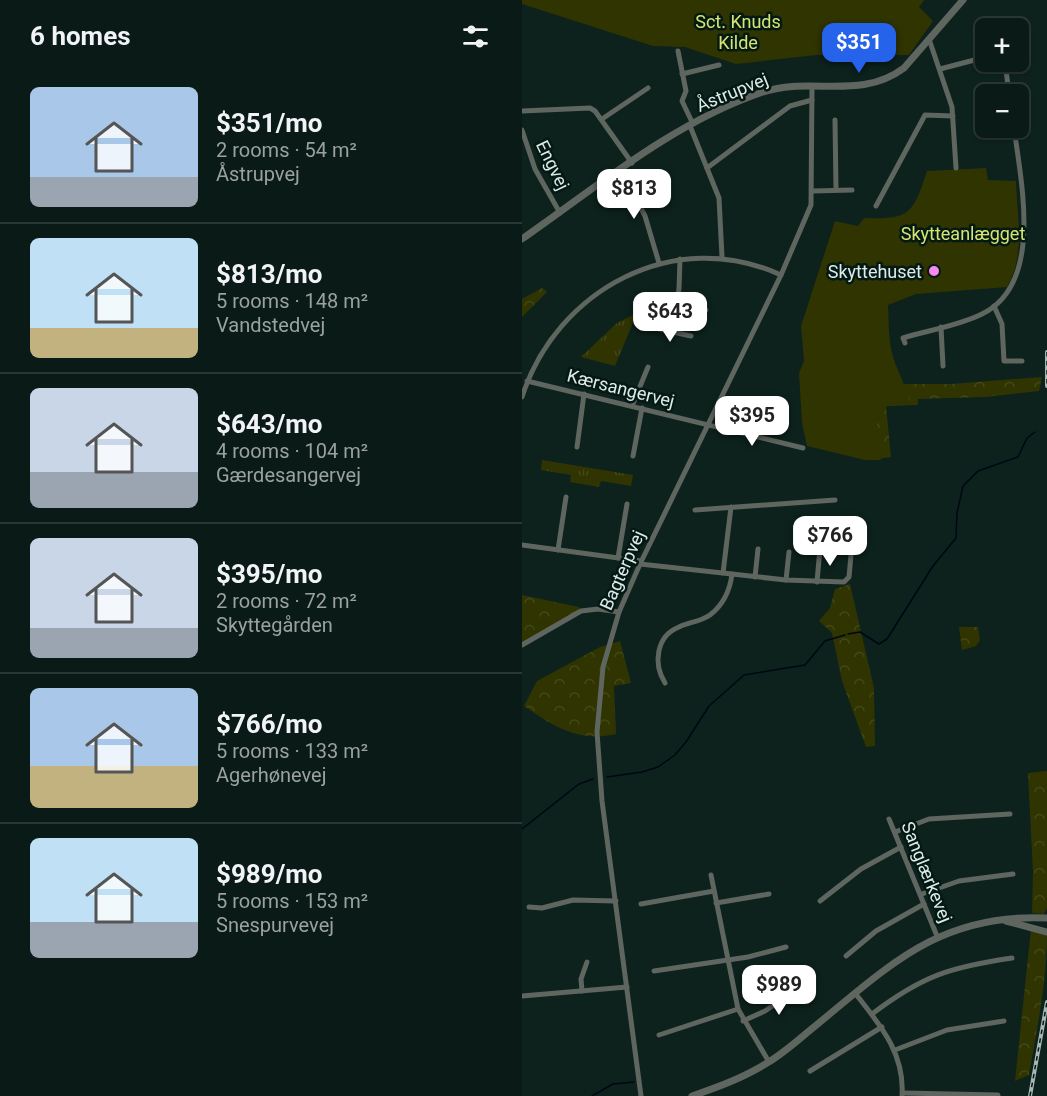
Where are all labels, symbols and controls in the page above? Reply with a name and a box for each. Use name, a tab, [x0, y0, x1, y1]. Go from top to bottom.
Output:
park label: Sct. Knuds Kilde	[695, 11, 781, 53]
map controls	[975, 18, 1029, 138]
button: +	[975, 18, 1029, 72]
icon: filters	[459, 20, 492, 53]
text: 6 homes	[30, 21, 131, 51]
pin: $351	[823, 23, 895, 74]
text: $351	[836, 30, 882, 54]
street label: Åstrupvej	[693, 67, 771, 116]
button: −	[975, 84, 1029, 138]
text: $351/mo	[216, 108, 323, 138]
icon: home	[78, 111, 150, 183]
street label: Engvej	[532, 137, 574, 193]
text: 2 rooms · 54 m²	[216, 138, 357, 162]
text: Åstrupvej	[216, 162, 300, 186]
pin: $813	[598, 169, 670, 220]
text: $813	[611, 176, 657, 200]
park label: Skytteanlægget	[901, 223, 1025, 244]
text: $813/mo	[216, 259, 323, 289]
place label: Skyttehuset	[828, 261, 922, 282]
icon: home	[78, 262, 150, 334]
marker: Skyttehuset	[927, 264, 941, 278]
text: 5 rooms · 148 m²	[216, 289, 368, 313]
pin: $643	[634, 292, 706, 343]
text: $643	[647, 299, 693, 323]
text: Vandstedvej	[216, 313, 325, 337]
street label: Kærsangervej	[565, 365, 677, 411]
pin: $395	[716, 396, 788, 447]
text: $395	[729, 403, 775, 427]
text: $643/mo	[216, 409, 323, 439]
icon: home	[78, 412, 150, 484]
text: 4 rooms · 104 m²	[216, 439, 368, 463]
text: Gærdesangervej	[216, 463, 361, 487]
pin: $766	[794, 516, 866, 567]
text: $766	[807, 523, 853, 547]
street label: Bagterpvej	[595, 527, 649, 613]
text: $395/mo	[216, 559, 323, 589]
icon: home	[78, 562, 150, 634]
text: 2 rooms · 72 m²	[216, 589, 357, 613]
text: Skyttegården	[216, 613, 333, 637]
text: $766/mo	[216, 709, 323, 739]
icon: home	[78, 712, 150, 784]
text: 5 rooms · 133 m²	[216, 739, 368, 763]
text: Agerhønevej	[216, 763, 327, 787]
street label: Sanglærkevej	[897, 818, 957, 926]
text: $989/mo	[216, 859, 323, 889]
icon: home	[78, 862, 150, 934]
text: 5 rooms · 153 m²	[216, 889, 368, 913]
text: Snespurvevej	[216, 913, 334, 937]
pin: $989	[743, 965, 815, 1016]
text: $989	[756, 972, 802, 996]

